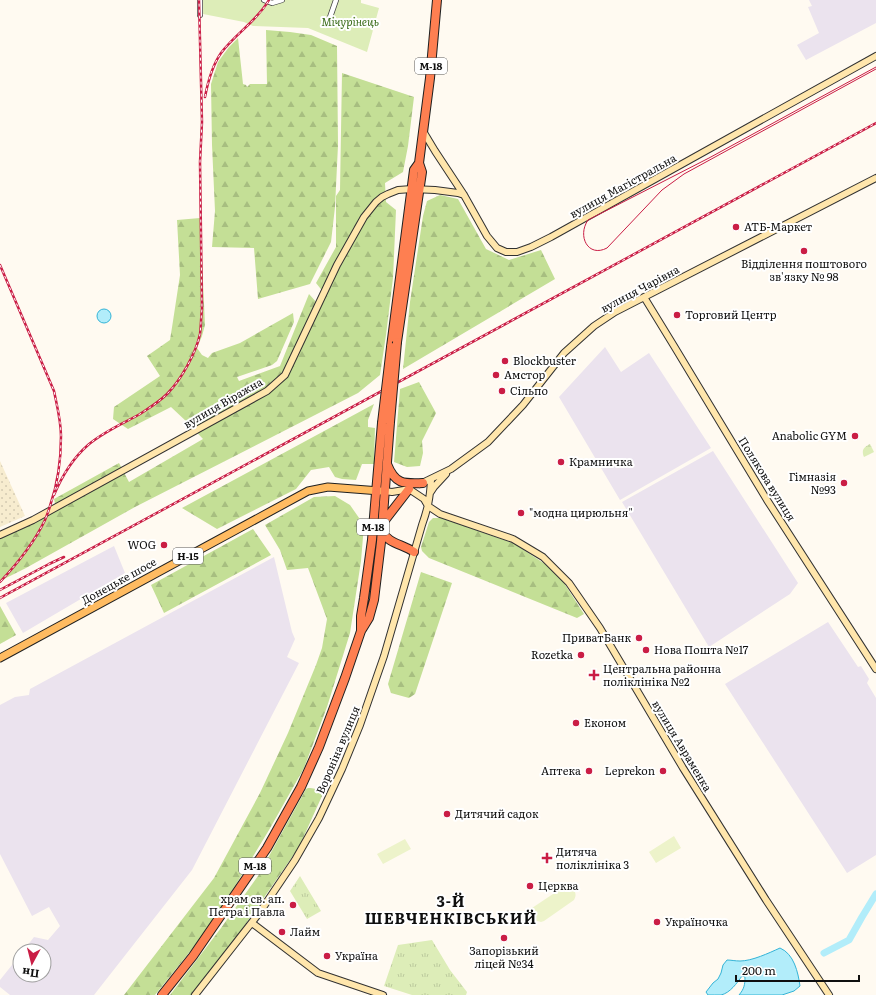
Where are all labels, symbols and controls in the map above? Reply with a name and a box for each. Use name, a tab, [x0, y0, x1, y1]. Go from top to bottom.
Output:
park label: Мічурінець	[321, 13, 379, 29]
road number: М-18	[415, 58, 447, 74]
street label: вулиця Магістральна	[566, 149, 679, 221]
place label: АТБ-Маркет	[744, 218, 813, 234]
marker: АТБ-Маркет	[731, 222, 741, 232]
marker: Відділення поштового зв'язку № 98	[799, 246, 809, 256]
place label: Відділення поштового зв'язку № 98	[741, 255, 867, 284]
street label: вулиця Чарівна	[597, 261, 682, 316]
place label: Торговий Центр	[685, 306, 777, 322]
marker: Торговий Центр	[672, 310, 682, 320]
place label: Blockbuster	[513, 352, 577, 368]
marker: Blockbuster	[500, 356, 510, 366]
place label: Амстор	[504, 366, 546, 382]
marker: Амстор	[491, 370, 501, 380]
street label: вулиця Віражна	[180, 373, 265, 431]
place label: Сільпо	[510, 382, 548, 398]
marker: Сільпо	[497, 386, 507, 396]
place label: Anabolic GYM	[772, 427, 847, 443]
marker: Anabolic GYM	[850, 431, 860, 441]
street label: Полякова вулиця	[735, 433, 800, 524]
place label: Крамничка	[569, 453, 633, 469]
marker: Крамничка	[556, 457, 566, 467]
place label: Гімназія №93	[789, 468, 836, 497]
marker: Гімназія №93	[839, 478, 849, 488]
place label: "модна цирюльня"	[529, 504, 633, 520]
marker: "модна цирюльня"	[516, 508, 526, 518]
road number: М-18	[357, 519, 389, 535]
place label: WOG	[128, 536, 156, 552]
marker: WOG	[159, 540, 169, 550]
road number: Н-15	[173, 548, 203, 564]
street label: Донецьке шосе	[78, 553, 159, 607]
place label: ПриватБанк	[562, 629, 631, 645]
marker: ПриватБанк	[634, 633, 644, 643]
place label: Нова Пошта №17	[654, 641, 749, 657]
marker: Нова Пошта №17	[641, 645, 651, 655]
place label: Rozetka	[531, 646, 573, 662]
marker: Rozetka	[576, 650, 586, 660]
place label: Центральна районна поліклініка №2	[603, 660, 721, 689]
marker: Центральна районна поліклініка №2	[588, 669, 600, 681]
street label: вулиця Авраменка	[649, 697, 716, 794]
street label: Вороніна вулиця	[311, 703, 363, 796]
place label: Економ	[584, 714, 626, 730]
marker: Економ	[571, 718, 581, 728]
place label: Аптека	[541, 762, 581, 778]
place label: Leprekon	[605, 762, 655, 778]
marker: Аптека	[584, 766, 594, 776]
marker: Leprekon	[658, 766, 668, 776]
place label: Дитячий садок	[455, 805, 539, 821]
marker: Дитячий садок	[442, 809, 452, 819]
place label: Дитяча поліклініка 3	[556, 843, 629, 872]
marker: Дитяча поліклініка 3	[541, 852, 553, 864]
road number: М-18	[239, 858, 271, 874]
place label: Церква	[538, 877, 579, 893]
marker: Церква	[525, 881, 535, 891]
district label: 3-Й ШЕВЧЕНКІВСЬКИЙ	[365, 889, 537, 929]
place label: храм св. ап. Петра і Павла	[209, 890, 285, 919]
marker: храм св. ап. Петра і Павла	[288, 900, 298, 910]
place label: Україночка	[665, 913, 728, 929]
marker: Україночка	[652, 917, 662, 927]
place label: Лайм	[290, 923, 320, 939]
marker: Лайм	[277, 927, 287, 937]
marker: Запорізький ліцей №34	[499, 933, 509, 943]
place label: Запорізький ліцей №34	[469, 942, 539, 971]
north arrow	[12, 943, 52, 983]
place label: Україна	[335, 947, 378, 963]
marker: Україна	[322, 951, 332, 961]
scale bar	[736, 957, 859, 983]
text: 200 m	[742, 961, 776, 979]
text: Пн	[21, 965, 40, 983]

